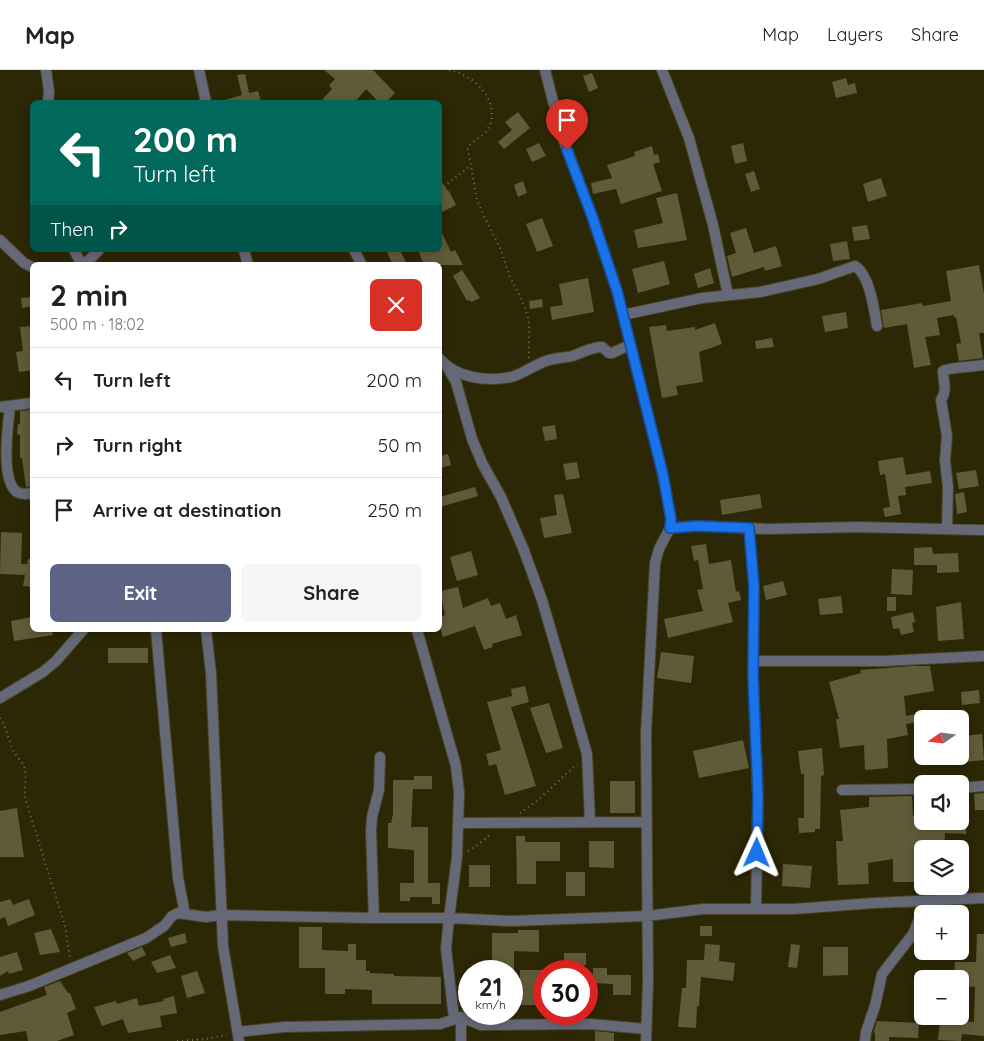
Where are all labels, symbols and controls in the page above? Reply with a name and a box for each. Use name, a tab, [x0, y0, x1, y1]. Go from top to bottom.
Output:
text: Map	[25, 20, 75, 50]
text: Map	[762, 23, 799, 46]
text: Layers	[827, 23, 883, 46]
text: Share	[911, 23, 959, 46]
pin	[546, 99, 588, 150]
icon: arrive	[553, 106, 581, 134]
text: 200 m	[133, 117, 238, 161]
icon: left	[50, 120, 115, 185]
text: Turn left	[133, 160, 216, 188]
icon: right	[104, 215, 132, 243]
text: Then	[50, 217, 94, 241]
text: 2 min	[50, 276, 128, 314]
button: close	[370, 279, 422, 331]
text: 500 m · 18:02	[50, 314, 145, 334]
icon: left	[50, 366, 78, 394]
text: Turn left	[93, 368, 171, 392]
text: 200 m	[366, 368, 422, 392]
icon: right	[50, 431, 78, 459]
text: Turn right	[93, 433, 182, 457]
text: 50 m	[378, 433, 422, 457]
icon: arrive	[50, 496, 78, 524]
text: Arrive at destination	[93, 498, 282, 522]
text: 250 m	[367, 498, 422, 522]
button: Exit	[50, 564, 231, 622]
button: Share	[241, 564, 422, 622]
north arrow	[914, 710, 969, 765]
map controls	[914, 710, 969, 1025]
button: sound	[914, 775, 969, 830]
position arrow	[730, 826, 782, 878]
button: layers	[914, 840, 969, 895]
button: +	[914, 905, 969, 960]
speed limit sign: 30	[533, 960, 598, 1025]
button: −	[914, 970, 969, 1025]
text: 21	[479, 971, 502, 1002]
text: km/h	[475, 997, 506, 1012]

